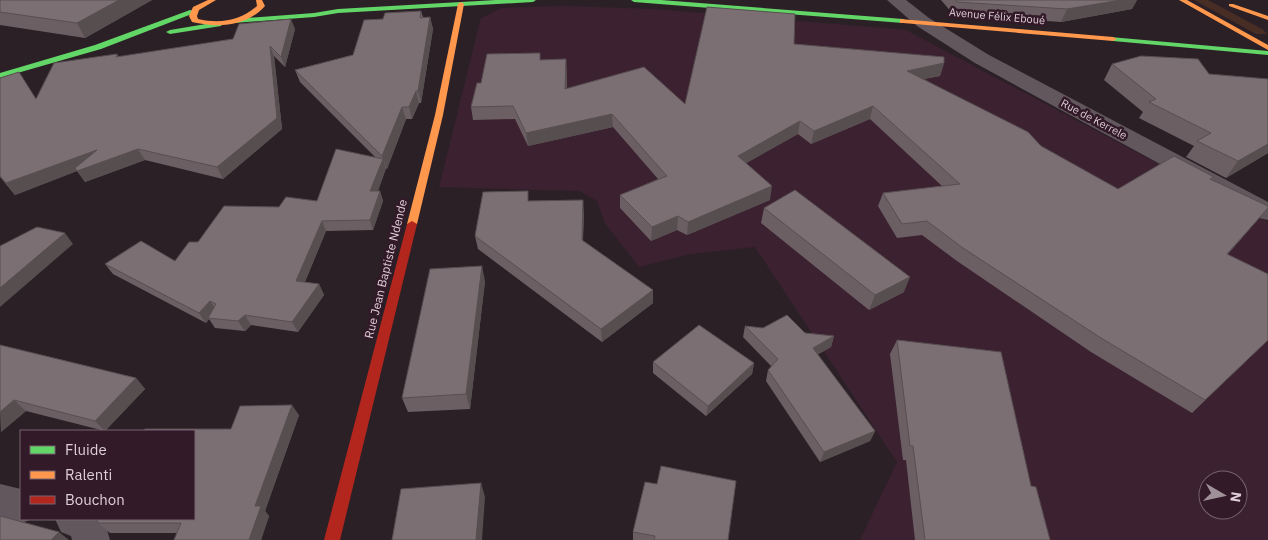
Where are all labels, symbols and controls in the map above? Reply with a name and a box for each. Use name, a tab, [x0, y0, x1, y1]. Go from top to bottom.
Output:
street label: Avenue Félix Eboué	[948, 5, 1046, 27]
street label: Rue de Kerrele	[1059, 96, 1129, 142]
street label: Rue Jean Baptiste Ndende	[361, 197, 410, 340]
legend	[20, 430, 195, 520]
text: Fluide	[65, 440, 107, 459]
text: Ralenti	[65, 465, 112, 484]
north arrow	[1198, 470, 1248, 520]
text: Bouchon	[65, 490, 125, 509]
text: N	[1226, 491, 1246, 503]

